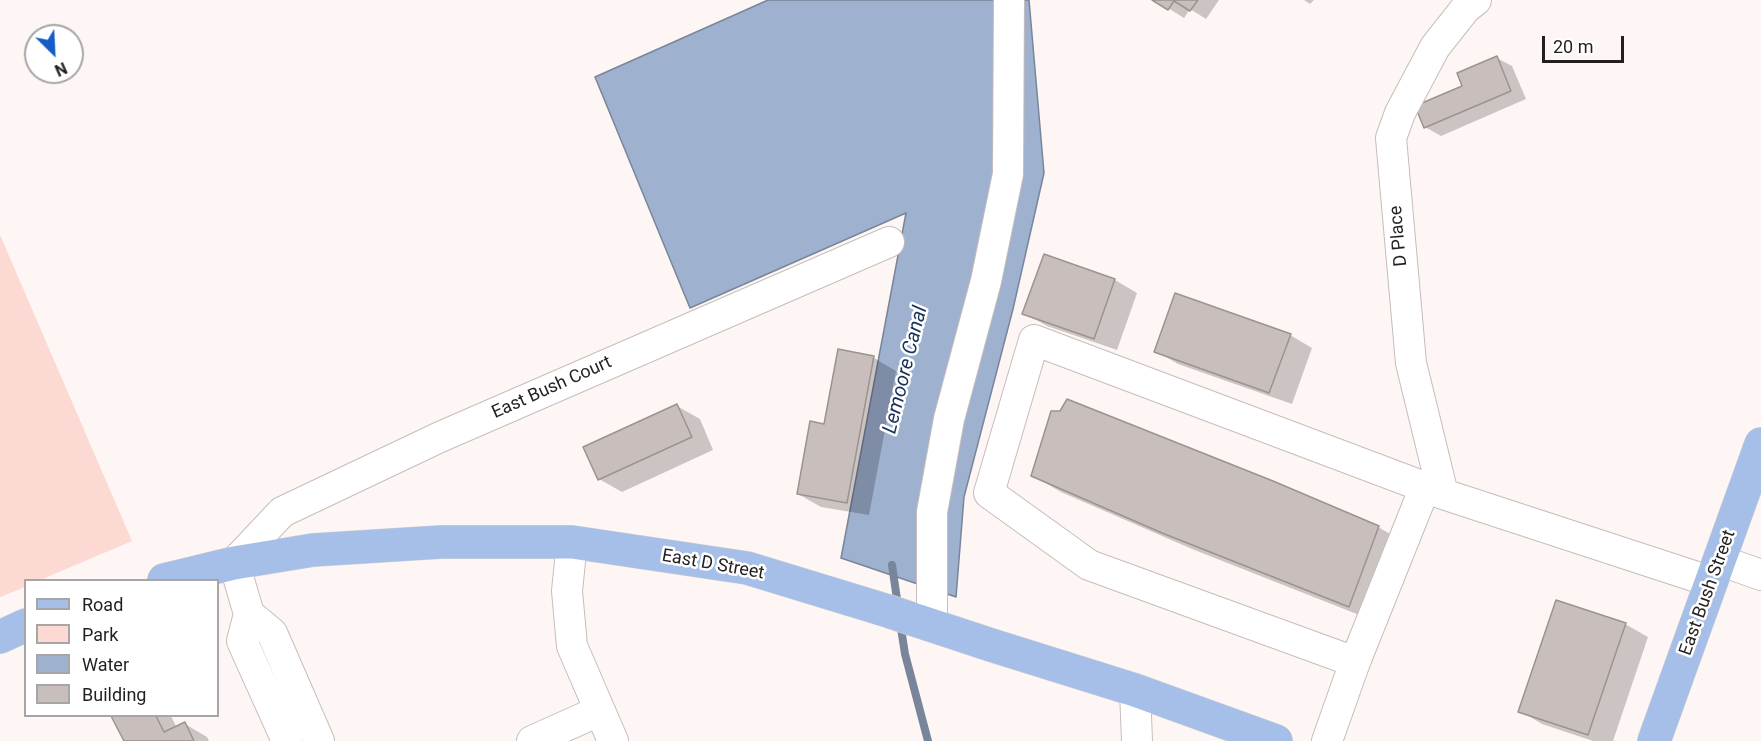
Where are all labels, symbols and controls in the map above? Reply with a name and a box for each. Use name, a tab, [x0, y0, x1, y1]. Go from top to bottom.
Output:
north arrow	[24, 24, 84, 84]
scale bar	[1545, 24, 1628, 62]
text: 20 m	[1553, 36, 1593, 57]
text: N	[52, 58, 70, 80]
street label: D Place	[1386, 205, 1412, 267]
water label: Lemoore Canal	[879, 304, 933, 436]
street label: East Bush Court	[489, 352, 615, 424]
street label: East Bush Street	[1675, 527, 1741, 659]
street label: East D Street	[660, 545, 766, 585]
legend	[24, 579, 219, 717]
text: Road	[82, 594, 123, 615]
text: Park	[82, 624, 118, 645]
text: Water	[82, 654, 129, 675]
text: Building	[82, 684, 146, 705]

